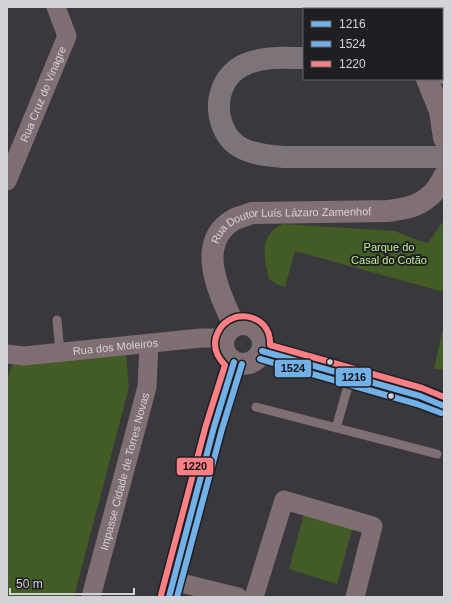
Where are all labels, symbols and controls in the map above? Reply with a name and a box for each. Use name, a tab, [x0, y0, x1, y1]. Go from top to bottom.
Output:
legend	[303, 8, 443, 80]
text: 1216	[339, 17, 366, 31]
text: 1524	[339, 37, 366, 51]
street label: Rua Cruz do Vinagre	[18, 44, 68, 144]
text: 1220	[339, 57, 366, 71]
street label: Rua Doutor Luís Lázaro Zamenhof	[209, 205, 372, 245]
park label: Parque do Casal do Cotão	[351, 241, 427, 266]
street label: Rua dos Moleiros	[72, 336, 159, 357]
unlabelled marker	[325, 357, 335, 367]
line badge: 1524	[274, 359, 312, 378]
text: 1524	[281, 362, 306, 374]
line badge: 1216	[335, 367, 372, 387]
text: 1216	[342, 371, 366, 383]
street label: Impasse Cidade de Torres Novas	[98, 391, 151, 551]
unlabelled marker	[386, 391, 396, 401]
line badge: 1220	[176, 457, 214, 476]
text: 1220	[183, 460, 207, 472]
scale bar	[10, 570, 134, 596]
text: 50 m	[16, 577, 43, 591]

